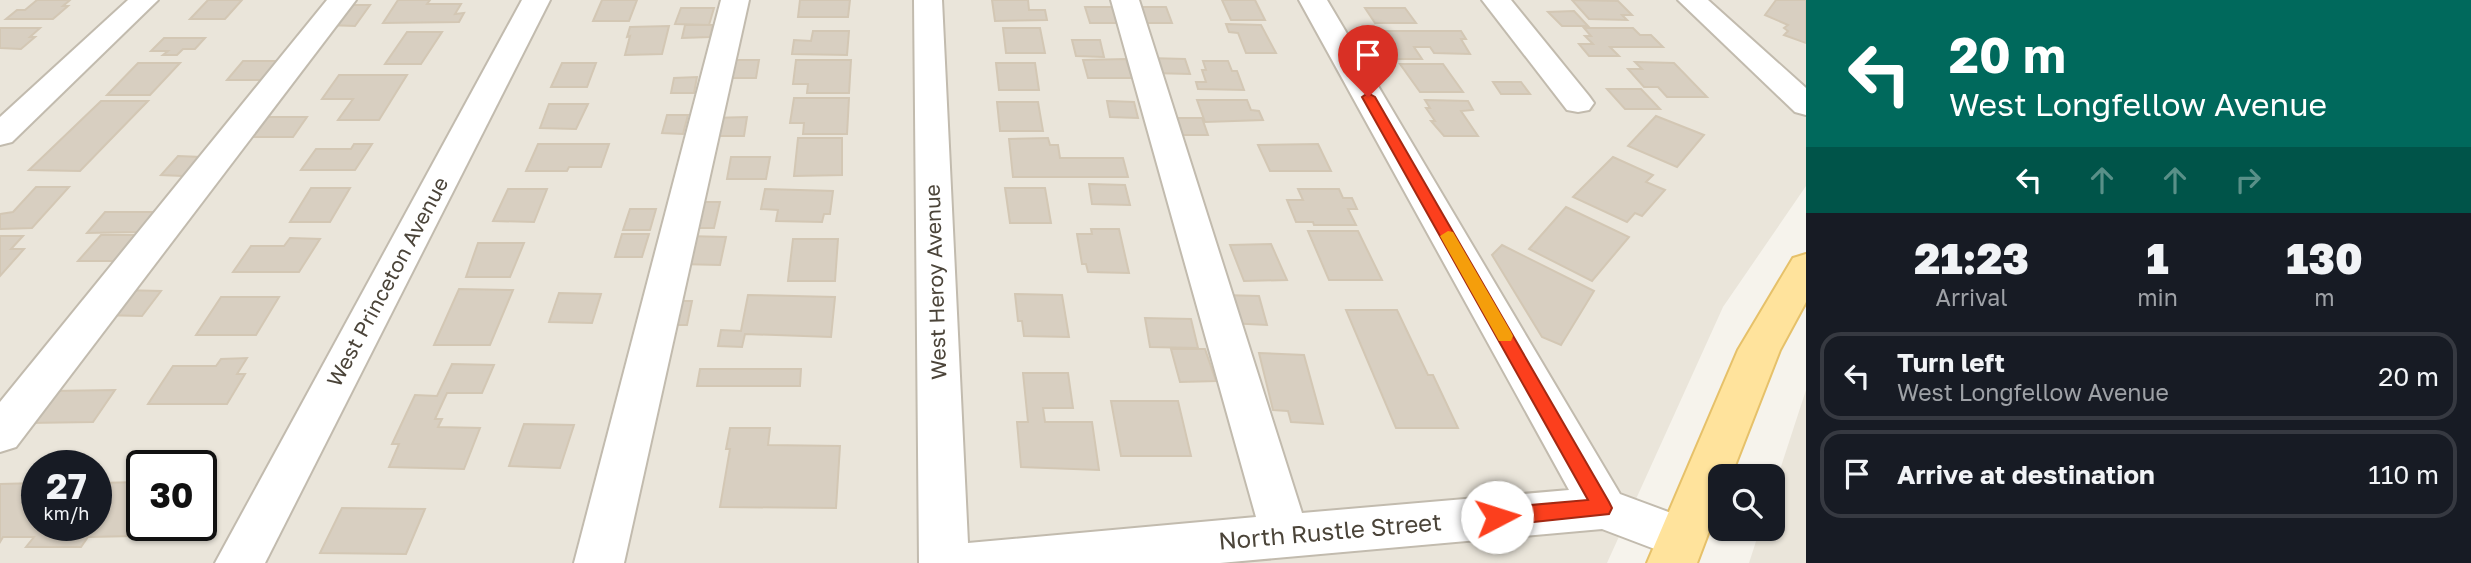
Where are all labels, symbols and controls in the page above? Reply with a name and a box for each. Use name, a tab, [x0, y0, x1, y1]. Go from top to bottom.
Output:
pin	[1338, 25, 1398, 97]
text: 20 m	[1949, 25, 2066, 84]
icon: left	[1834, 28, 1925, 119]
icon: arrive	[1349, 36, 1387, 74]
text: West Longfellow Avenue	[1949, 85, 2327, 123]
icon: left	[2010, 161, 2048, 199]
icon: ahead	[2083, 161, 2121, 199]
icon: ahead	[2156, 161, 2194, 199]
icon: right	[2229, 161, 2267, 199]
street label: West Princeton Avenue	[321, 172, 453, 391]
street label: West Heroy Avenue	[919, 184, 951, 380]
text: 21:23	[1914, 233, 2029, 283]
text: 1	[2147, 233, 2169, 283]
text: 130	[2286, 233, 2363, 283]
text: Arrival	[1936, 283, 2008, 311]
text: min	[2137, 283, 2178, 311]
text: m	[2314, 283, 2335, 311]
text: Turn left	[1897, 347, 2005, 378]
icon: left	[1838, 357, 1876, 395]
text: 20 m	[2378, 361, 2439, 392]
text: West Longfellow Avenue	[1897, 378, 2169, 406]
speed limit sign: 30	[126, 450, 217, 541]
icon: arrive	[1838, 455, 1876, 493]
text: Arrive at destination	[1897, 459, 2155, 490]
text: 110 m	[2368, 459, 2439, 490]
map controls	[1708, 464, 1785, 541]
button: search	[1708, 464, 1785, 541]
text: 27	[46, 465, 87, 507]
position arrow	[1460, 480, 1534, 554]
text: km/h	[44, 502, 89, 524]
street label: North Rustle Street	[1217, 506, 1443, 555]

